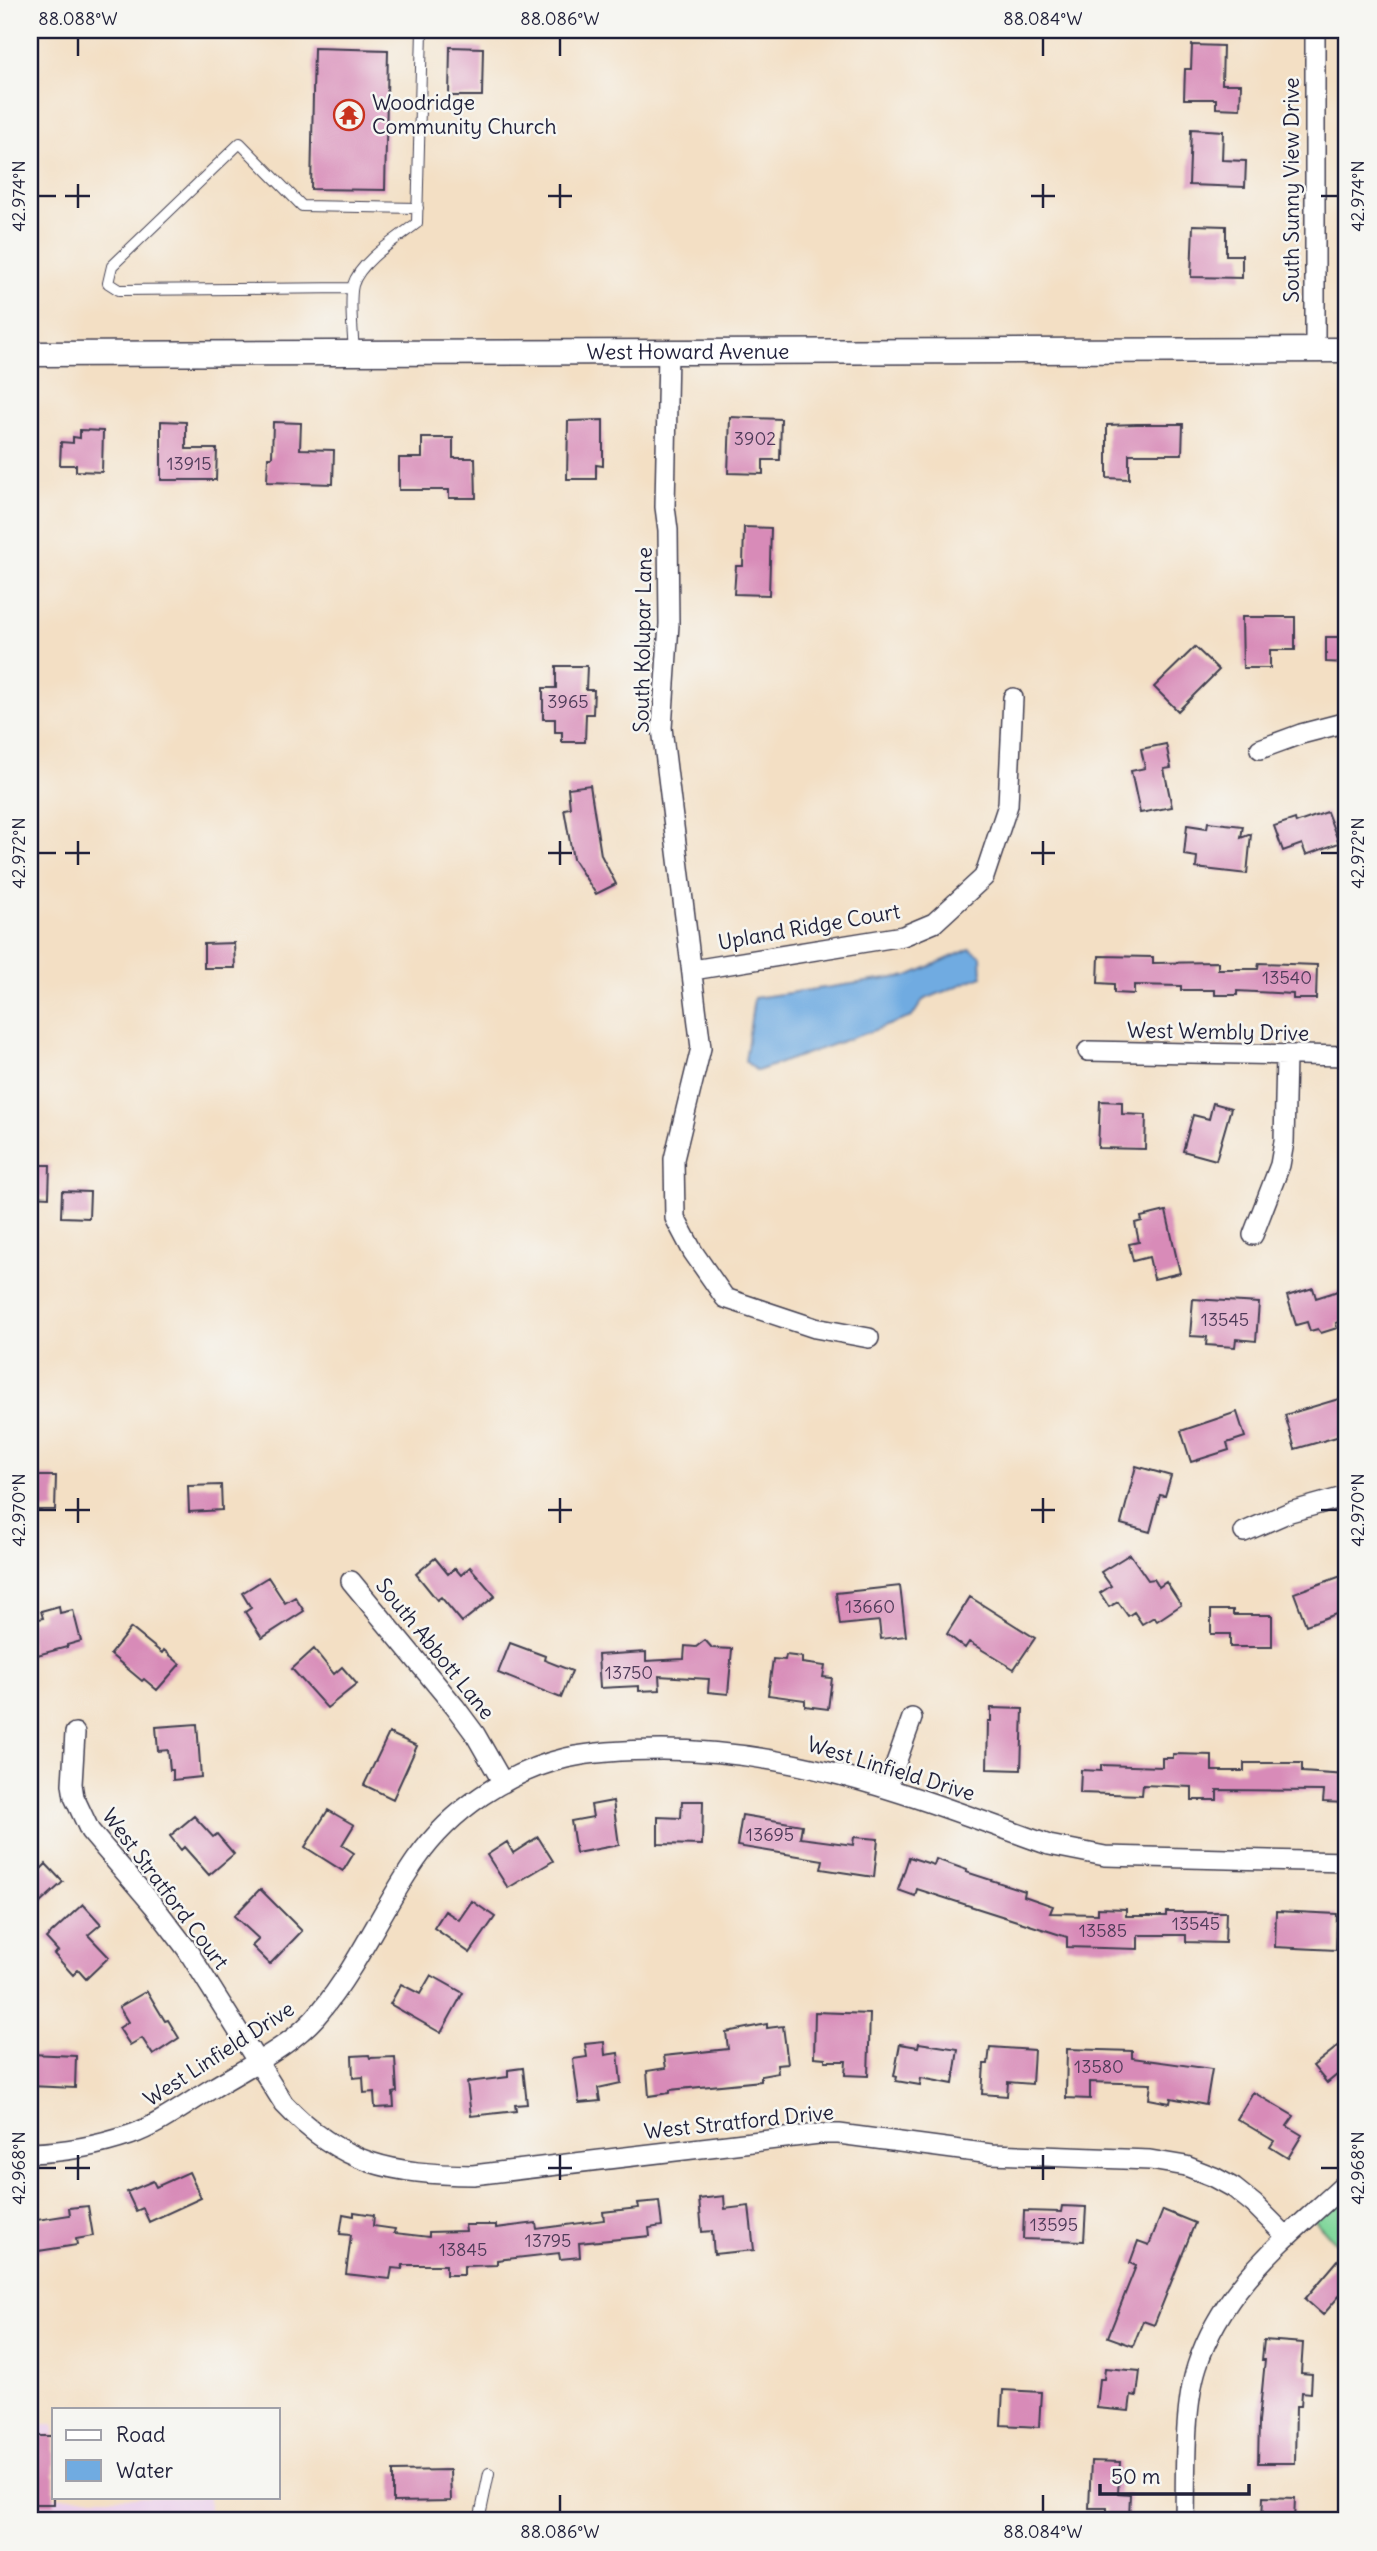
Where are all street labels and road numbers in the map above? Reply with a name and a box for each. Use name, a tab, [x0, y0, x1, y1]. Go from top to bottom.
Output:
street label: South Sunny View Drive	[1278, 77, 1305, 303]
street label: West Howard Avenue	[587, 338, 789, 365]
street label: South Kolupar Lane	[627, 547, 658, 733]
street label: Upland Ridge Court	[716, 897, 902, 956]
street label: West Wembly Drive	[1127, 1016, 1309, 1047]
street label: South Abbott Lane	[370, 1573, 501, 1725]
street label: West Linfield Drive	[804, 1730, 978, 1807]
street label: West Stratford Court	[96, 1803, 235, 1974]
street label: West Linfield Drive	[138, 1995, 299, 2112]
street label: West Stratford Drive	[643, 2098, 835, 2145]

